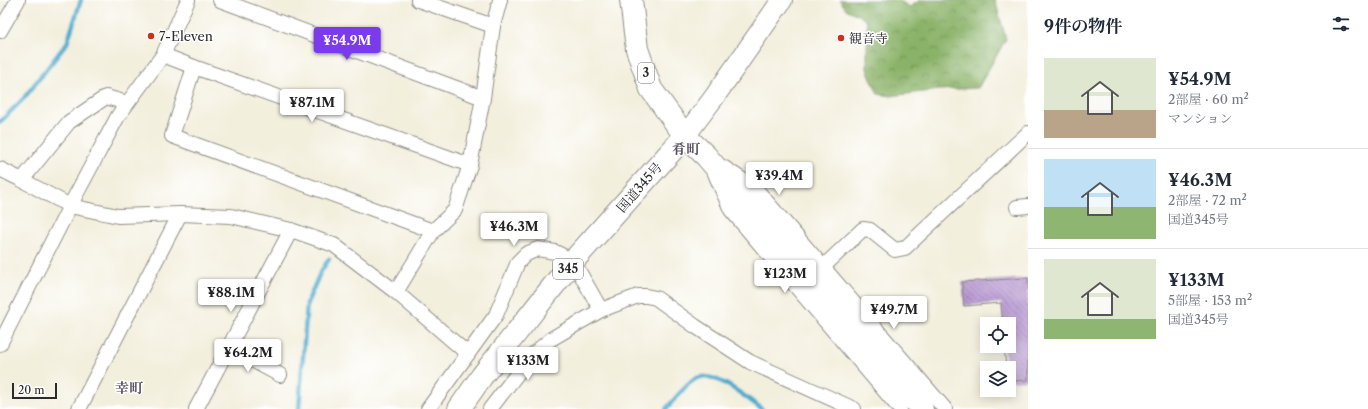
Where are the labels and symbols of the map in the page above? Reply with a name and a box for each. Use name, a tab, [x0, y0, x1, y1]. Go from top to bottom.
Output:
pin: ¥54.9M	[314, 27, 380, 61]
place label: 7-Eleven	[159, 28, 213, 44]
place label: 観音寺	[849, 30, 888, 46]
marker: 7-Eleven	[146, 31, 156, 41]
marker: 観音寺	[836, 33, 846, 43]
road number: 3	[638, 63, 654, 83]
pin: ¥87.1M	[279, 89, 345, 123]
district label: 肴町	[672, 140, 701, 158]
street label: 国道345号	[613, 159, 665, 215]
pin: ¥39.4M	[746, 162, 812, 196]
pin: ¥46.3M	[481, 213, 547, 247]
road number: 345	[553, 259, 583, 279]
pin: ¥123M	[757, 260, 813, 294]
pin: ¥88.1M	[198, 279, 264, 313]
pin: ¥49.7M	[861, 296, 927, 330]
pin: ¥64.2M	[215, 339, 281, 373]
pin: ¥133M	[500, 347, 556, 381]
district label: 幸町	[115, 379, 144, 397]
scale bar	[12, 381, 57, 400]

